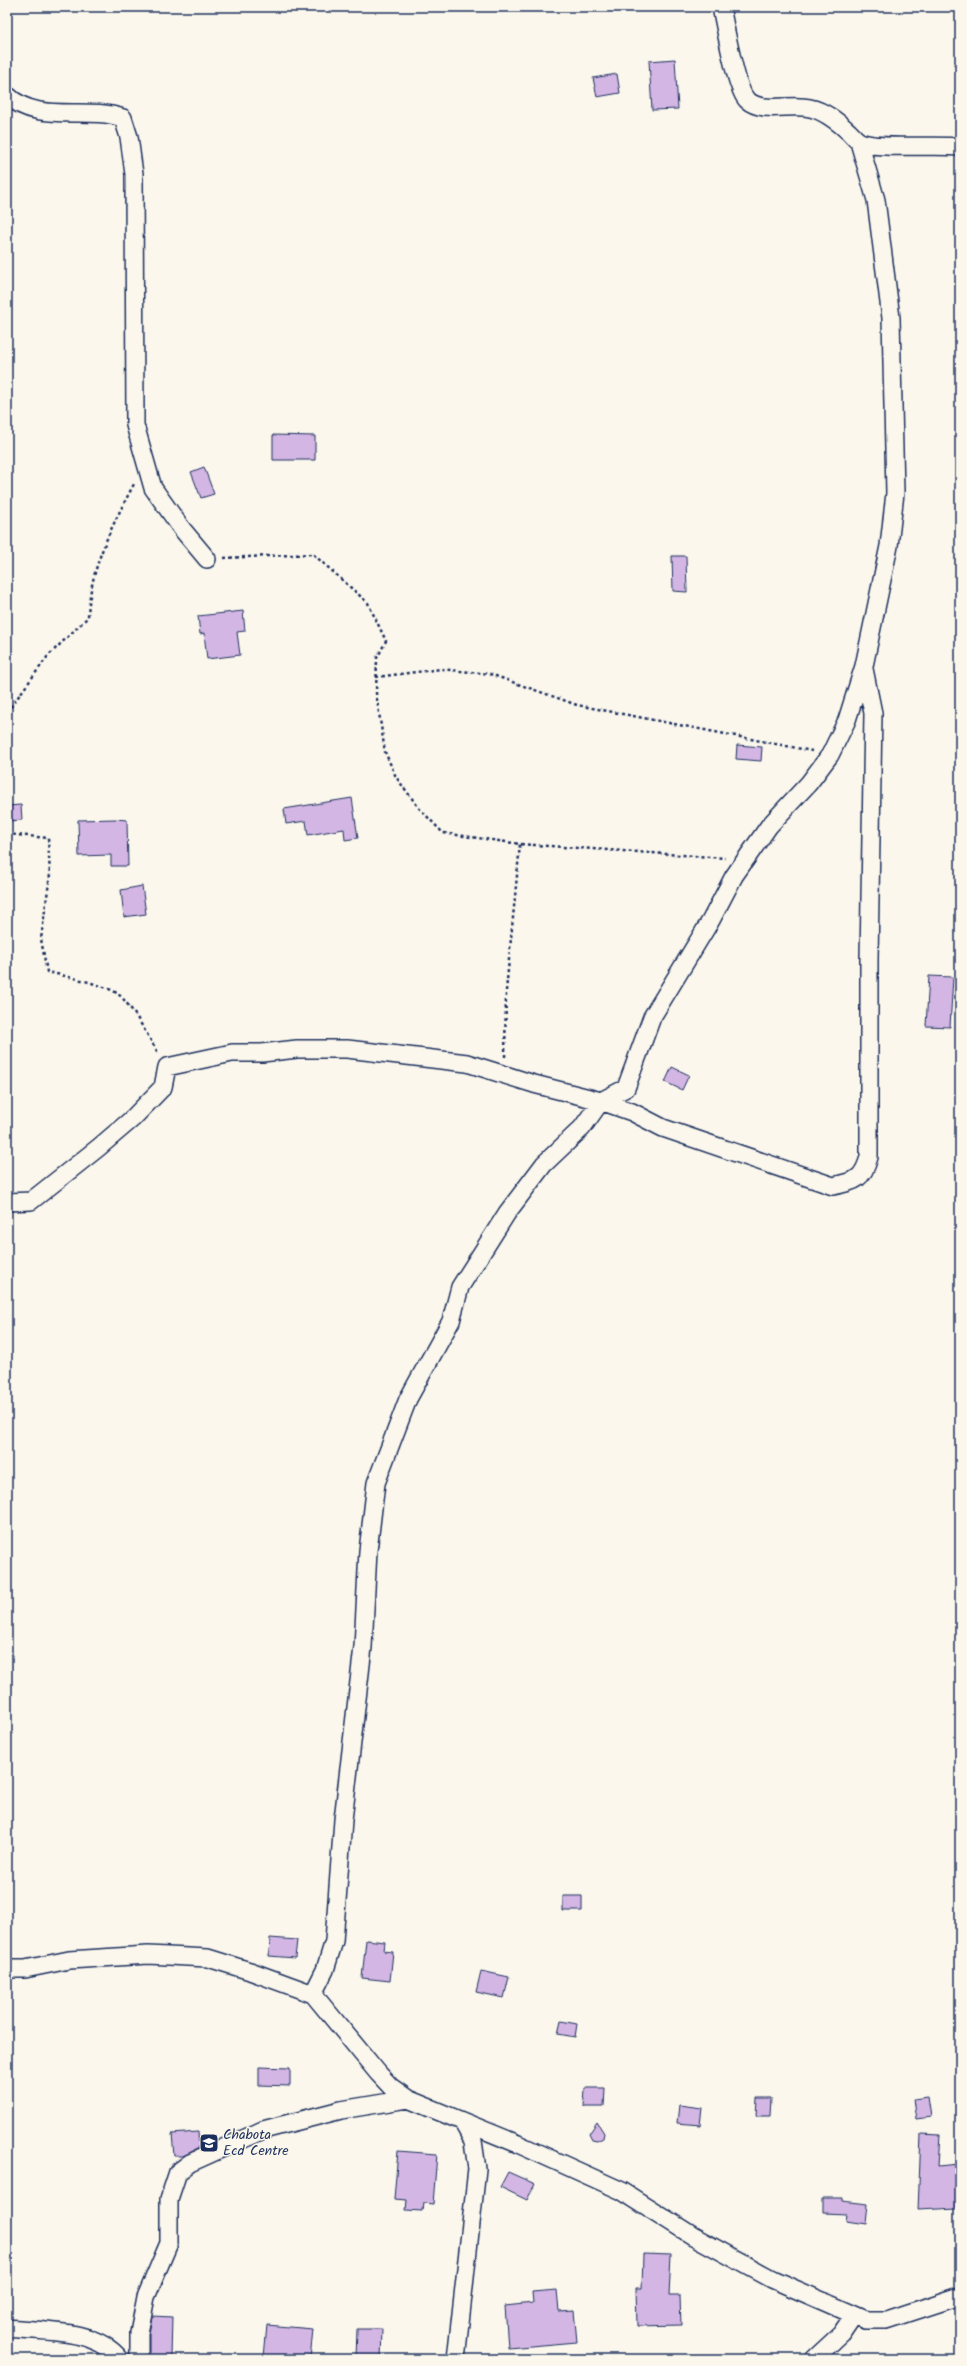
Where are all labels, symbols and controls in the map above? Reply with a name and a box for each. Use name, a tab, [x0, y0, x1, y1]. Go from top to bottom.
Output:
place label: Chabota Ecd Centre	[223, 2124, 289, 2162]
school or university icon: Chabota Ecd Centre	[198, 2132, 220, 2154]

